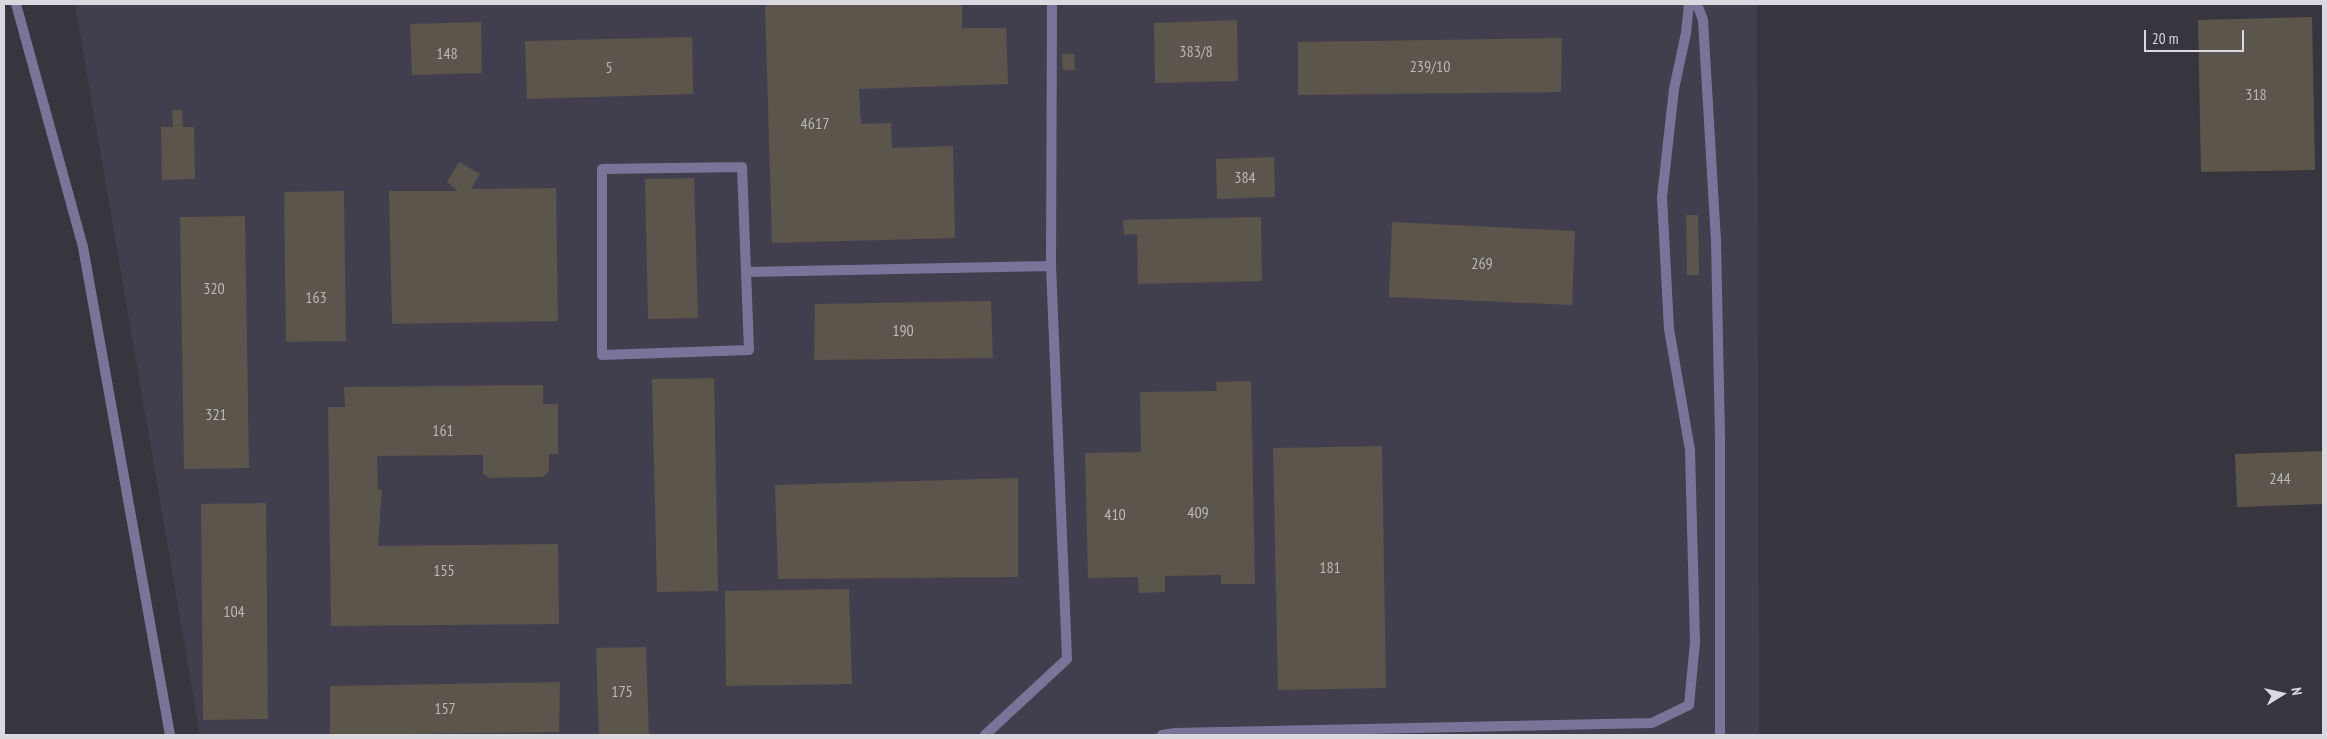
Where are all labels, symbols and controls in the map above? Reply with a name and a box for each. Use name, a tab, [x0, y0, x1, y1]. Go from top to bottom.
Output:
scale bar	[2147, 20, 2247, 52]
text: 20 m	[2152, 29, 2178, 48]
house number: 383/8	[1179, 42, 1213, 62]
house number: 148	[436, 44, 458, 64]
house number: 239/10	[1410, 57, 1450, 77]
house number: 5	[605, 58, 613, 78]
house number: 318	[2245, 85, 2267, 105]
house number: 4617	[801, 114, 829, 134]
house number: 384	[1234, 168, 1256, 188]
house number: 269	[1471, 254, 1493, 274]
house number: 320	[203, 279, 225, 299]
house number: 163	[305, 288, 327, 308]
house number: 190	[892, 321, 914, 341]
house number: 321	[205, 405, 227, 425]
house number: 161	[432, 421, 454, 441]
house number: 244	[2269, 469, 2291, 489]
house number: 409	[1187, 503, 1209, 523]
house number: 410	[1104, 505, 1126, 525]
house number: 181	[1319, 558, 1341, 578]
house number: 155	[433, 561, 455, 581]
house number: 104	[223, 602, 245, 622]
north arrow	[2257, 669, 2307, 719]
house number: 175	[611, 682, 633, 702]
text: N	[2287, 686, 2306, 697]
house number: 157	[434, 699, 456, 719]

